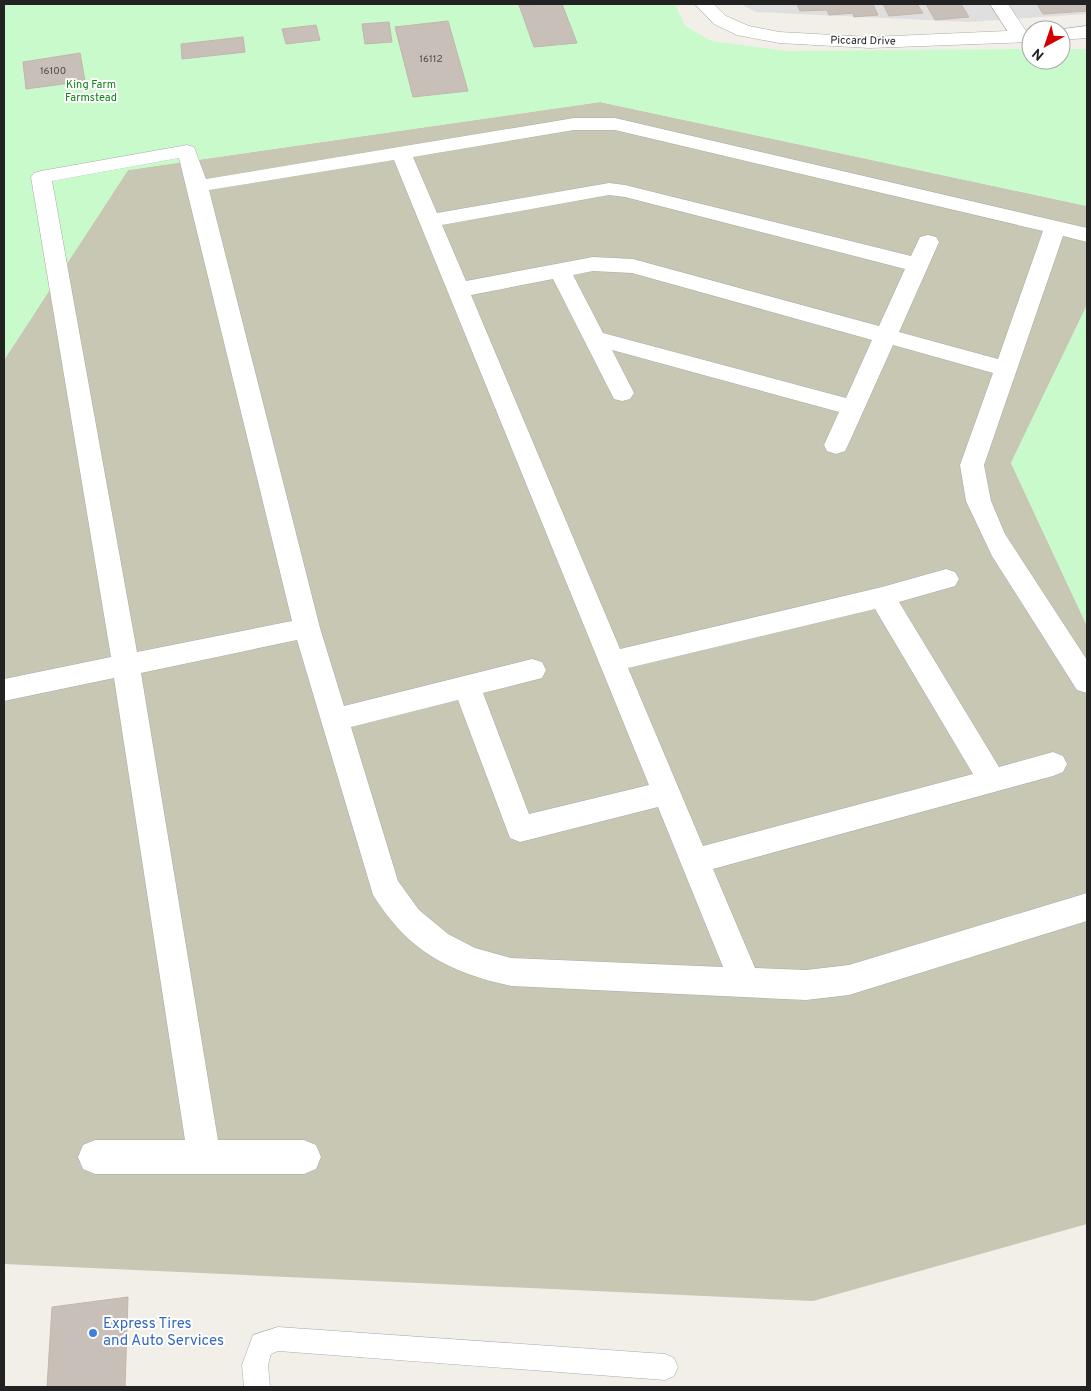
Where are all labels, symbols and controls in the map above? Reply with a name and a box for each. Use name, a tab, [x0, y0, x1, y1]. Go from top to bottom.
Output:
north arrow	[1021, 20, 1071, 70]
street label: Piccard Drive	[830, 33, 896, 49]
text: N	[1029, 44, 1048, 64]
house number: 16112	[419, 53, 443, 66]
house number: 16100	[40, 65, 66, 78]
park label: King Farm Farmstead	[65, 78, 117, 105]
place label: Express Tires and Auto Services	[103, 1315, 224, 1351]
marker: Express Tires and Auto Services	[87, 1327, 99, 1339]

